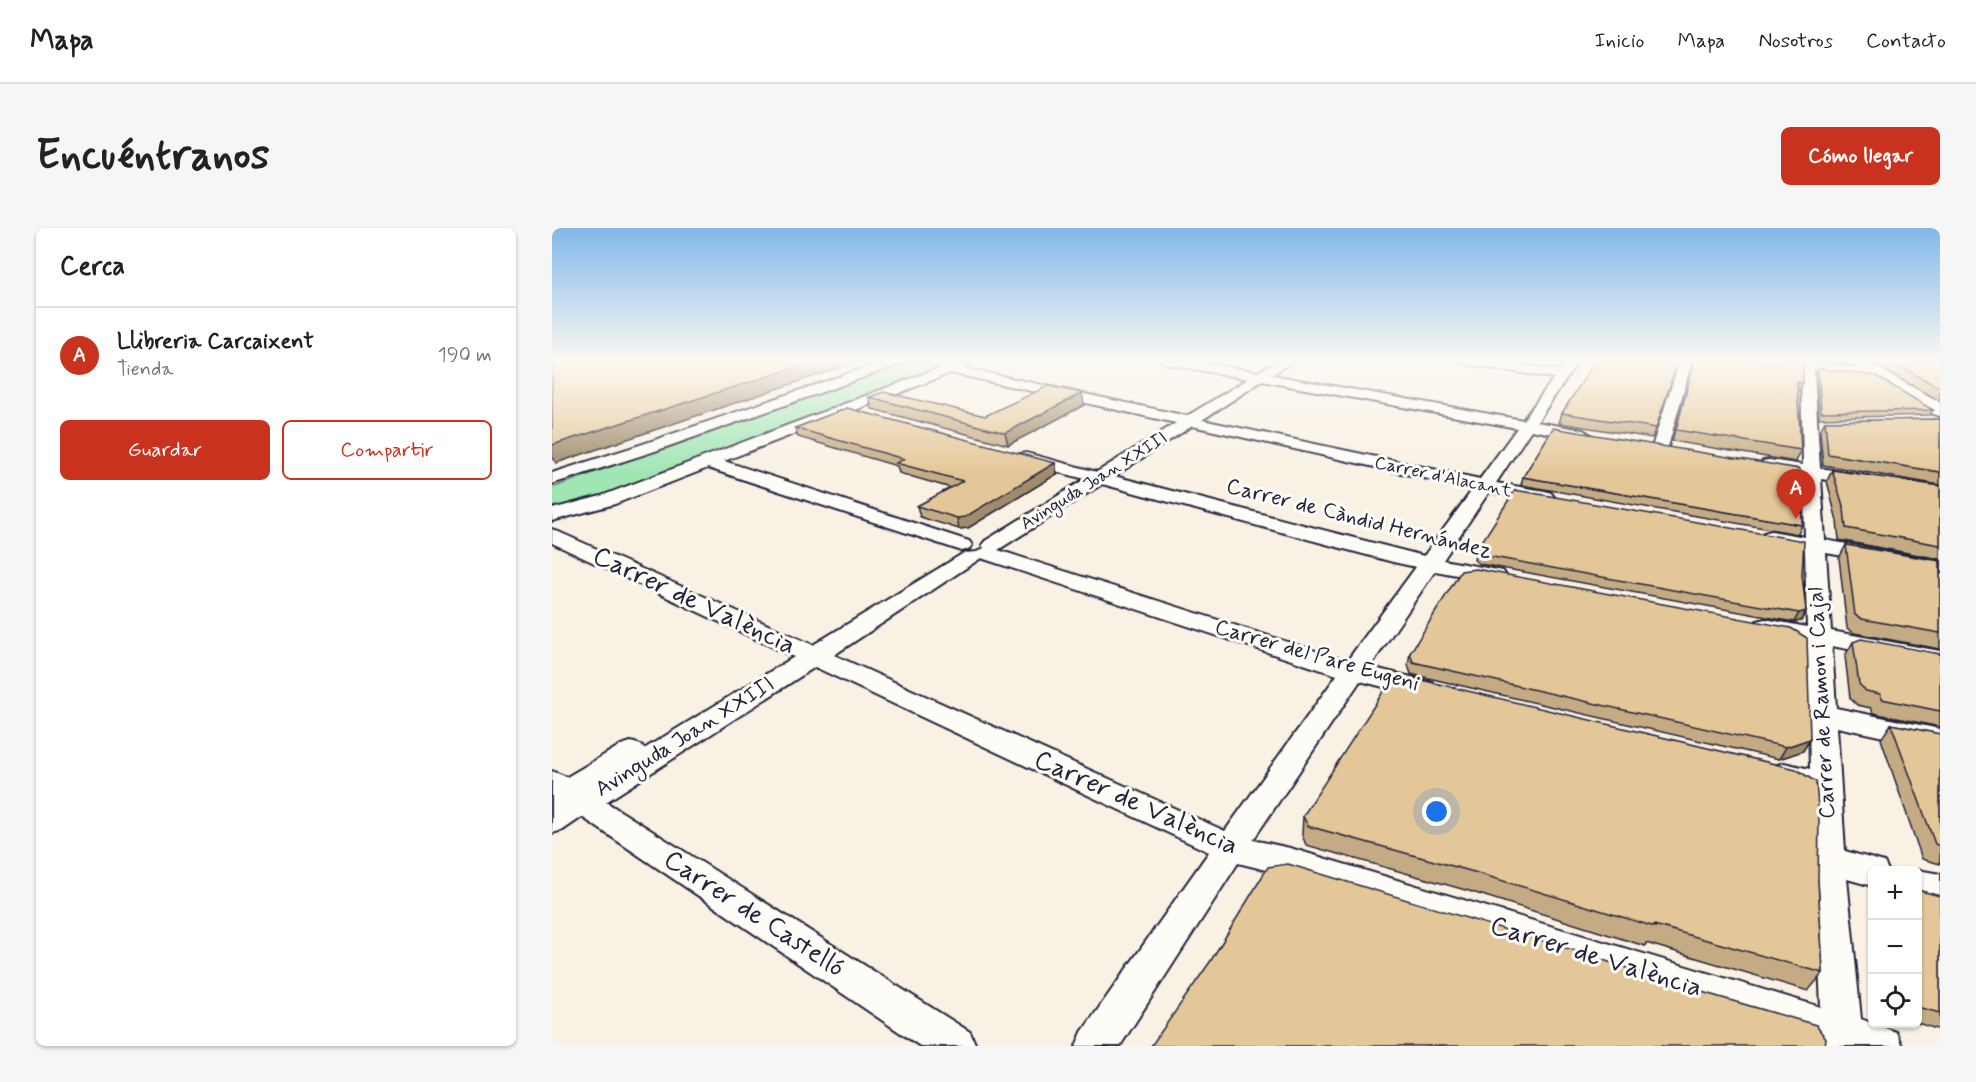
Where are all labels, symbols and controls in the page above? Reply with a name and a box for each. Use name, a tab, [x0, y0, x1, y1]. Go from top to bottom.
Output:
text: Mapa	[30, 23, 94, 60]
text: Inicio	[1595, 27, 1645, 55]
text: Mapa	[1678, 27, 1725, 55]
text: Nosotros	[1758, 27, 1833, 55]
text: Contacto	[1866, 27, 1946, 55]
button: Cómo llegar	[1781, 127, 1940, 185]
text: Encuéntranos	[36, 129, 269, 184]
text: Cerca	[60, 250, 125, 284]
text: Llibreria Carcaixent	[117, 328, 314, 356]
text: A	[73, 342, 86, 369]
text: 190 m	[438, 342, 492, 369]
text: Tienda	[117, 356, 173, 383]
button: Guardar	[60, 420, 270, 480]
button: Compartir	[282, 420, 492, 480]
street label: Avinguda Joan XXIII	[1016, 426, 1172, 537]
street label: Carrer d'Alacant	[1372, 451, 1514, 503]
pin: A	[1776, 470, 1816, 519]
street label: Carrer de Càndid Hernández	[1223, 472, 1495, 566]
street label: Carrer de València	[587, 539, 801, 663]
street label: Carrer de Ramon i Cajal	[1802, 586, 1843, 819]
street label: Carrer del Pare Eugeni	[1211, 613, 1422, 700]
street label: Avinguda Joan XXIII	[590, 670, 782, 806]
street label: Carrer de València	[1029, 742, 1243, 864]
your location	[1422, 797, 1451, 826]
street label: Carrer de Castelló	[657, 842, 851, 986]
map controls	[1868, 866, 1922, 1028]
button: +	[1868, 866, 1922, 920]
street label: Carrer de València	[1486, 908, 1706, 1006]
button: −	[1868, 920, 1922, 974]
button: locate	[1868, 974, 1922, 1028]

